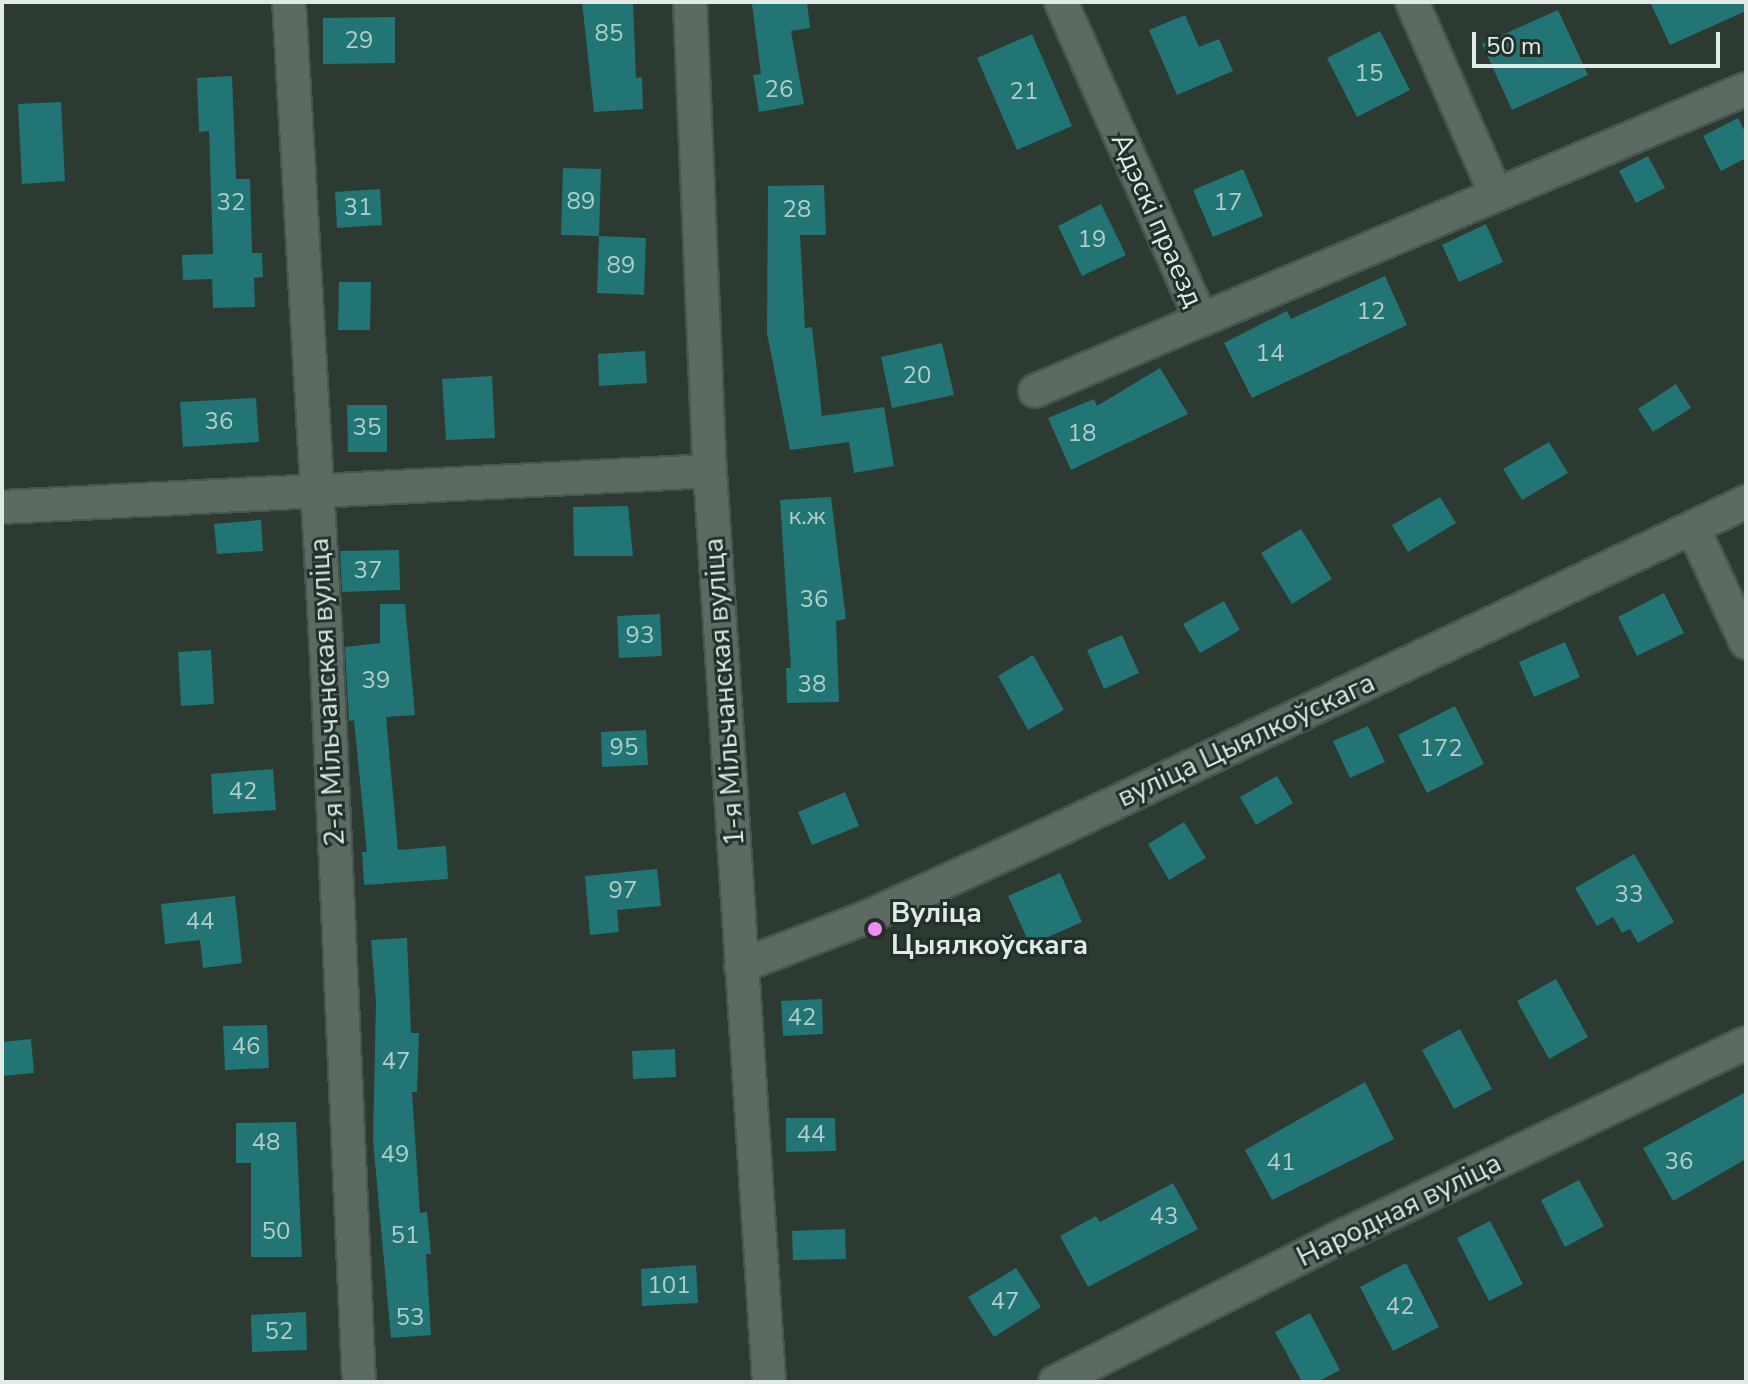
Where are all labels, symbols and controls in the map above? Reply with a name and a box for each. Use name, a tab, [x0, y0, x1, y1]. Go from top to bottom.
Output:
scale bar	[1476, 16, 1724, 66]
house number: 85	[595, 20, 623, 48]
house number: 29	[345, 27, 373, 55]
text: 50 m	[1486, 30, 1542, 62]
house number: 15	[1355, 60, 1383, 88]
house number: 26	[765, 76, 793, 104]
house number: 21	[1010, 78, 1038, 106]
street label: Адэскі праезд	[1104, 128, 1210, 312]
house number: 89	[567, 188, 595, 216]
house number: 32	[217, 189, 245, 217]
house number: 17	[1214, 189, 1242, 217]
house number: 31	[344, 194, 372, 222]
house number: 28	[783, 196, 811, 224]
house number: 19	[1078, 226, 1106, 254]
house number: 89	[607, 252, 635, 280]
house number: 12	[1357, 298, 1385, 326]
house number: 14	[1256, 340, 1284, 368]
house number: 20	[903, 362, 931, 390]
house number: 36	[205, 408, 233, 436]
house number: 35	[353, 414, 381, 442]
house number: 18	[1068, 420, 1096, 448]
house number: к.ж	[789, 503, 825, 531]
street label: 2-я Мільчанская вуліца	[302, 537, 352, 847]
street label: 1-я Мільчанская вуліца	[696, 537, 752, 847]
house number: 37	[354, 557, 382, 585]
house number: 36	[800, 586, 828, 614]
house number: 93	[626, 622, 654, 650]
street label: вуліца Цыялкоўскага	[1112, 666, 1380, 814]
house number: 39	[362, 667, 390, 695]
house number: 38	[798, 671, 826, 699]
house number: 95	[610, 734, 638, 762]
house number: 172	[1419, 735, 1463, 763]
house number: 42	[229, 778, 257, 806]
house number: 97	[609, 877, 637, 905]
house number: 33	[1615, 881, 1643, 909]
place label: Вуліца Цыялкоўскага	[891, 896, 1088, 962]
house number: 44	[186, 908, 214, 936]
marker: Вуліца Цыялкоўскага	[866, 920, 884, 938]
house number: 42	[788, 1004, 816, 1032]
house number: 46	[232, 1033, 260, 1061]
house number: 47	[382, 1048, 410, 1076]
house number: 44	[797, 1121, 825, 1149]
house number: 48	[252, 1129, 280, 1157]
house number: 49	[381, 1141, 409, 1169]
street label: Народная вуліца	[1291, 1146, 1507, 1274]
house number: 36	[1665, 1148, 1693, 1176]
house number: 41	[1267, 1149, 1295, 1177]
house number: 43	[1150, 1203, 1178, 1231]
house number: 50	[262, 1218, 290, 1246]
house number: 51	[391, 1222, 419, 1250]
house number: 101	[647, 1272, 691, 1300]
house number: 47	[991, 1288, 1019, 1316]
house number: 42	[1386, 1293, 1414, 1321]
house number: 53	[396, 1304, 424, 1332]
house number: 52	[265, 1318, 293, 1346]

